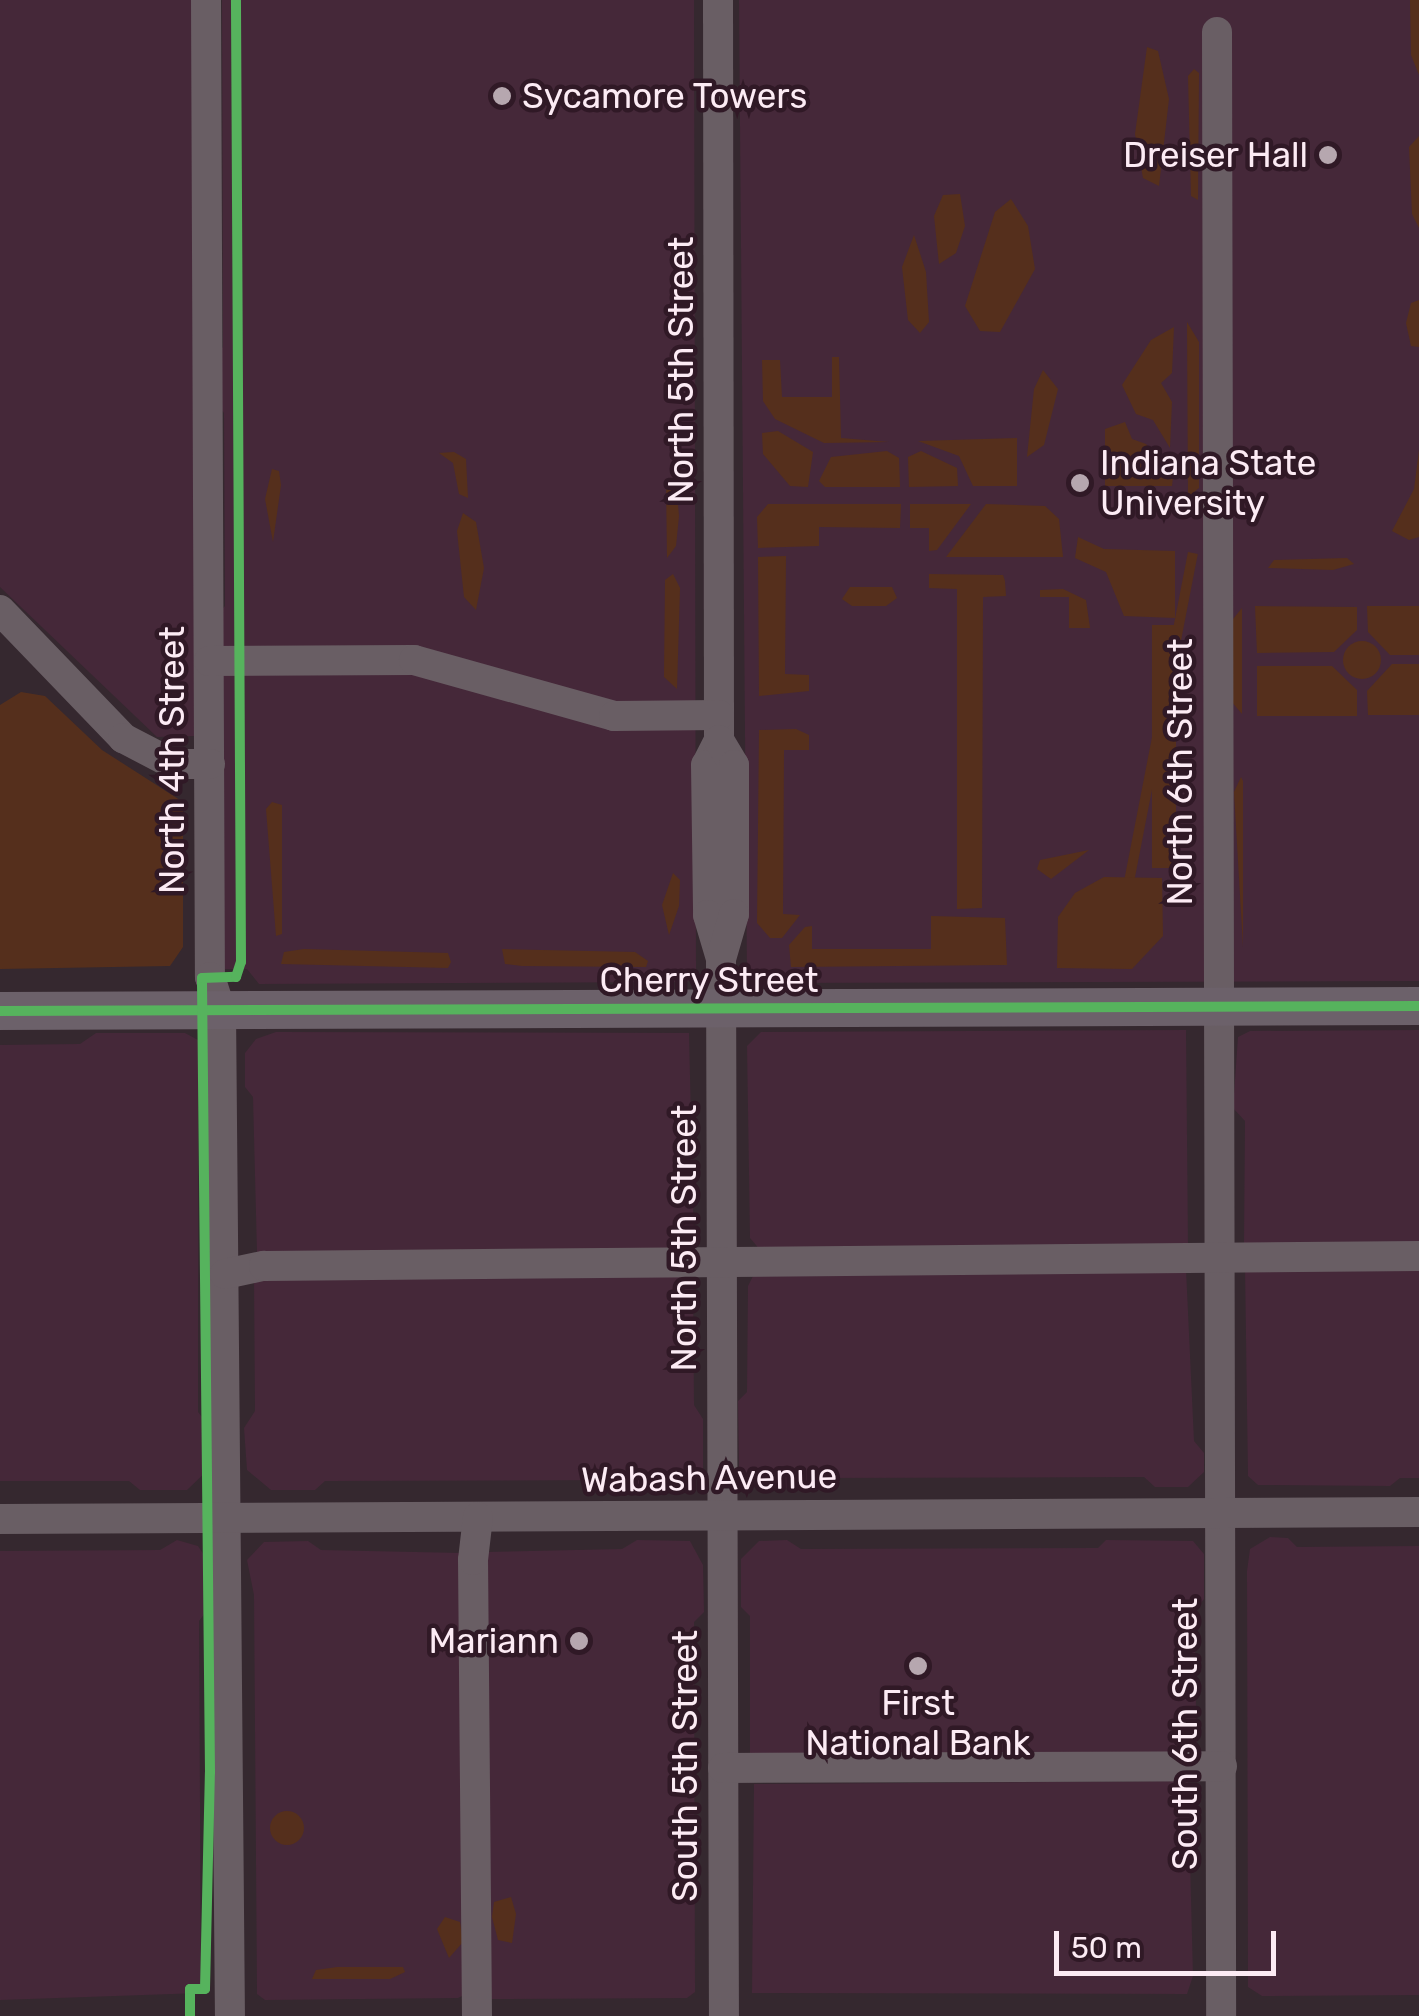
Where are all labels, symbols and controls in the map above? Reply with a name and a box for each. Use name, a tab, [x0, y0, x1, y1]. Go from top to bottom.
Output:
place label: Sycamore Towers	[522, 75, 808, 117]
marker: Sycamore Towers	[491, 85, 513, 107]
place label: Dreiser Hall	[1122, 134, 1308, 176]
marker: Dreiser Hall	[1317, 144, 1339, 166]
street label: North 5th Street	[660, 237, 702, 503]
place label: Indiana State University	[1100, 442, 1316, 524]
marker: Indiana State University	[1069, 472, 1091, 494]
street label: North 4th Street	[151, 626, 193, 894]
street label: North 6th Street	[1159, 638, 1201, 906]
street label: Cherry Street	[599, 959, 819, 1001]
street label: North 5th Street	[663, 1105, 705, 1371]
street label: Wabash Avenue	[580, 1455, 838, 1501]
street label: South 6th Street	[1164, 1598, 1206, 1870]
place label: Mariann	[428, 1620, 559, 1662]
marker: Mariann	[568, 1630, 590, 1652]
street label: South 5th Street	[664, 1630, 706, 1902]
marker: First National Bank	[907, 1655, 929, 1677]
place label: First National Bank	[805, 1682, 1031, 1764]
scale bar	[1059, 1911, 1282, 1973]
text: 50 m	[1071, 1930, 1142, 1966]

